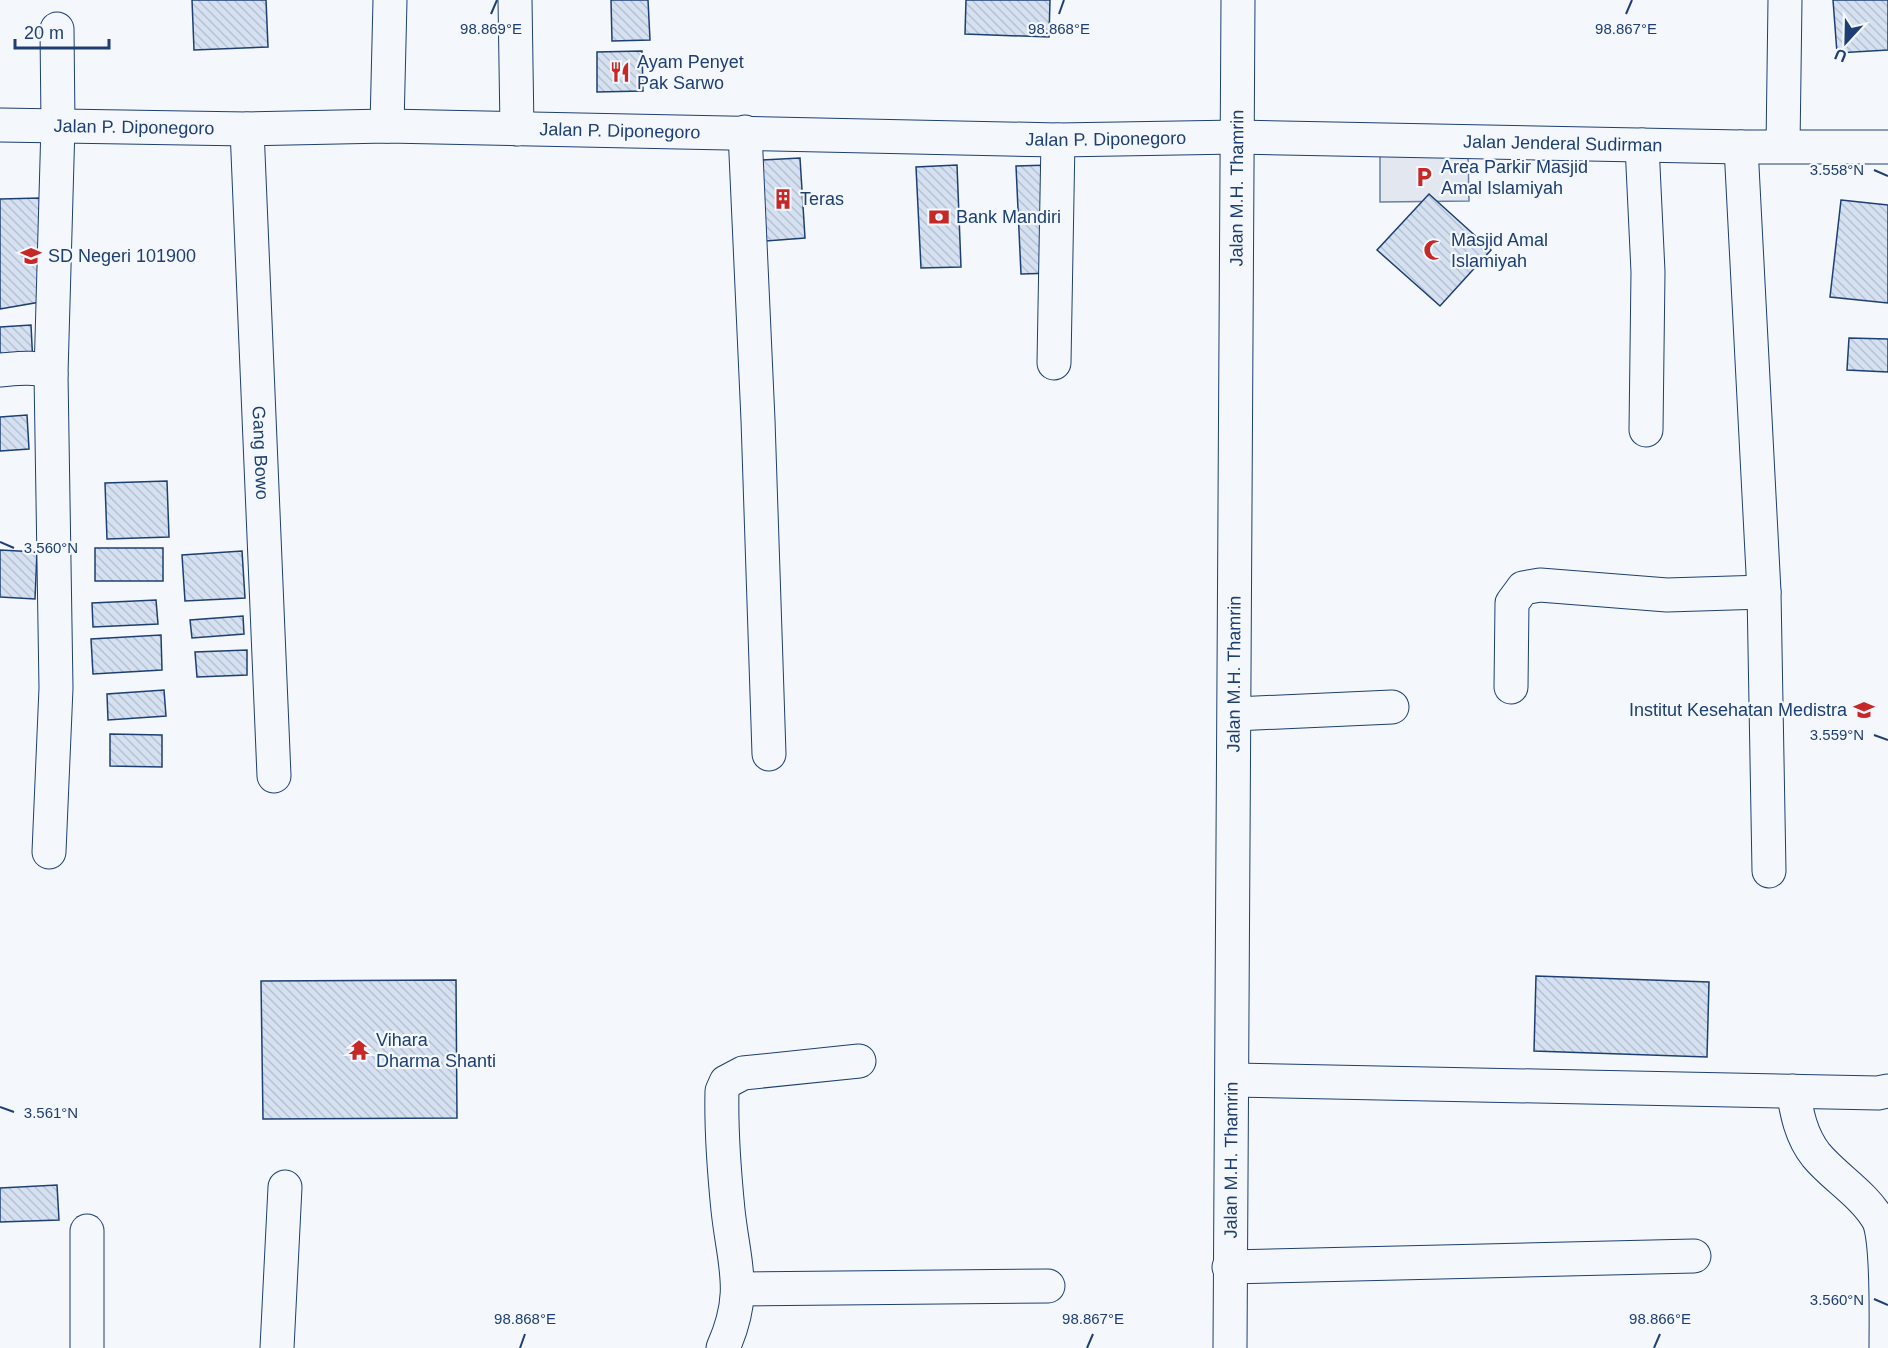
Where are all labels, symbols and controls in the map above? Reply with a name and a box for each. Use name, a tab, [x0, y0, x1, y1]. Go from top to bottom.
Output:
scale bar	[15, 12, 110, 50]
north arrow	[1816, 12, 1876, 72]
text: 98.869°E	[460, 20, 522, 37]
text: 98.868°E	[1028, 20, 1090, 37]
text: 98.867°E	[1595, 20, 1657, 37]
text: 20 m	[24, 23, 64, 43]
text: U	[1832, 45, 1849, 65]
place label: Ayam Penyet Pak Sarwo	[637, 52, 744, 93]
restaurant icon: Ayam Penyet Pak Sarwo	[608, 60, 632, 84]
street label: Jalan M.H. Thamrin	[1226, 110, 1247, 266]
street label: Jalan P. Diponegoro	[53, 116, 215, 138]
street label: Jalan P. Diponegoro	[539, 119, 701, 143]
street label: Jalan P. Diponegoro	[1025, 128, 1186, 150]
street label: Jalan Jenderal Sudirman	[1463, 131, 1662, 155]
place label: Area Parkir Masjid Amal Islamiyah	[1441, 157, 1588, 198]
text: 3.558°N	[1810, 161, 1864, 178]
parking icon: Area Parkir Masjid Amal Islamiyah	[1412, 165, 1436, 189]
building icon: Teras	[771, 187, 795, 211]
place label: Teras	[800, 189, 844, 209]
bank icon: Bank Mandiri	[927, 205, 951, 229]
place label: Bank Mandiri	[956, 207, 1061, 227]
place label: Masjid Amal Islamiyah	[1451, 230, 1548, 271]
mosque icon: Masjid Amal Islamiyah	[1422, 238, 1446, 262]
school or university icon: SD Negeri 101900	[19, 244, 43, 268]
place label: SD Negeri 101900	[48, 246, 196, 266]
street label: Gang Bowo	[249, 405, 272, 500]
text: 3.560°N	[24, 539, 78, 556]
street label: Jalan M.H. Thamrin	[1224, 596, 1244, 752]
school or university icon: Institut Kesehatan Medistra	[1852, 698, 1876, 722]
place label: Institut Kesehatan Medistra	[1629, 700, 1848, 720]
text: 3.559°N	[1810, 726, 1864, 743]
place label: Vihara Dharma Shanti	[376, 1030, 496, 1071]
temple icon: Vihara Dharma Shanti	[347, 1038, 371, 1062]
street label: Jalan M.H. Thamrin	[1221, 1082, 1242, 1238]
text: 3.561°N	[24, 1104, 78, 1121]
text: 3.560°N	[1810, 1291, 1864, 1308]
text: 98.868°E	[494, 1310, 556, 1327]
text: 98.867°E	[1062, 1310, 1124, 1327]
text: 98.866°E	[1629, 1310, 1691, 1327]

